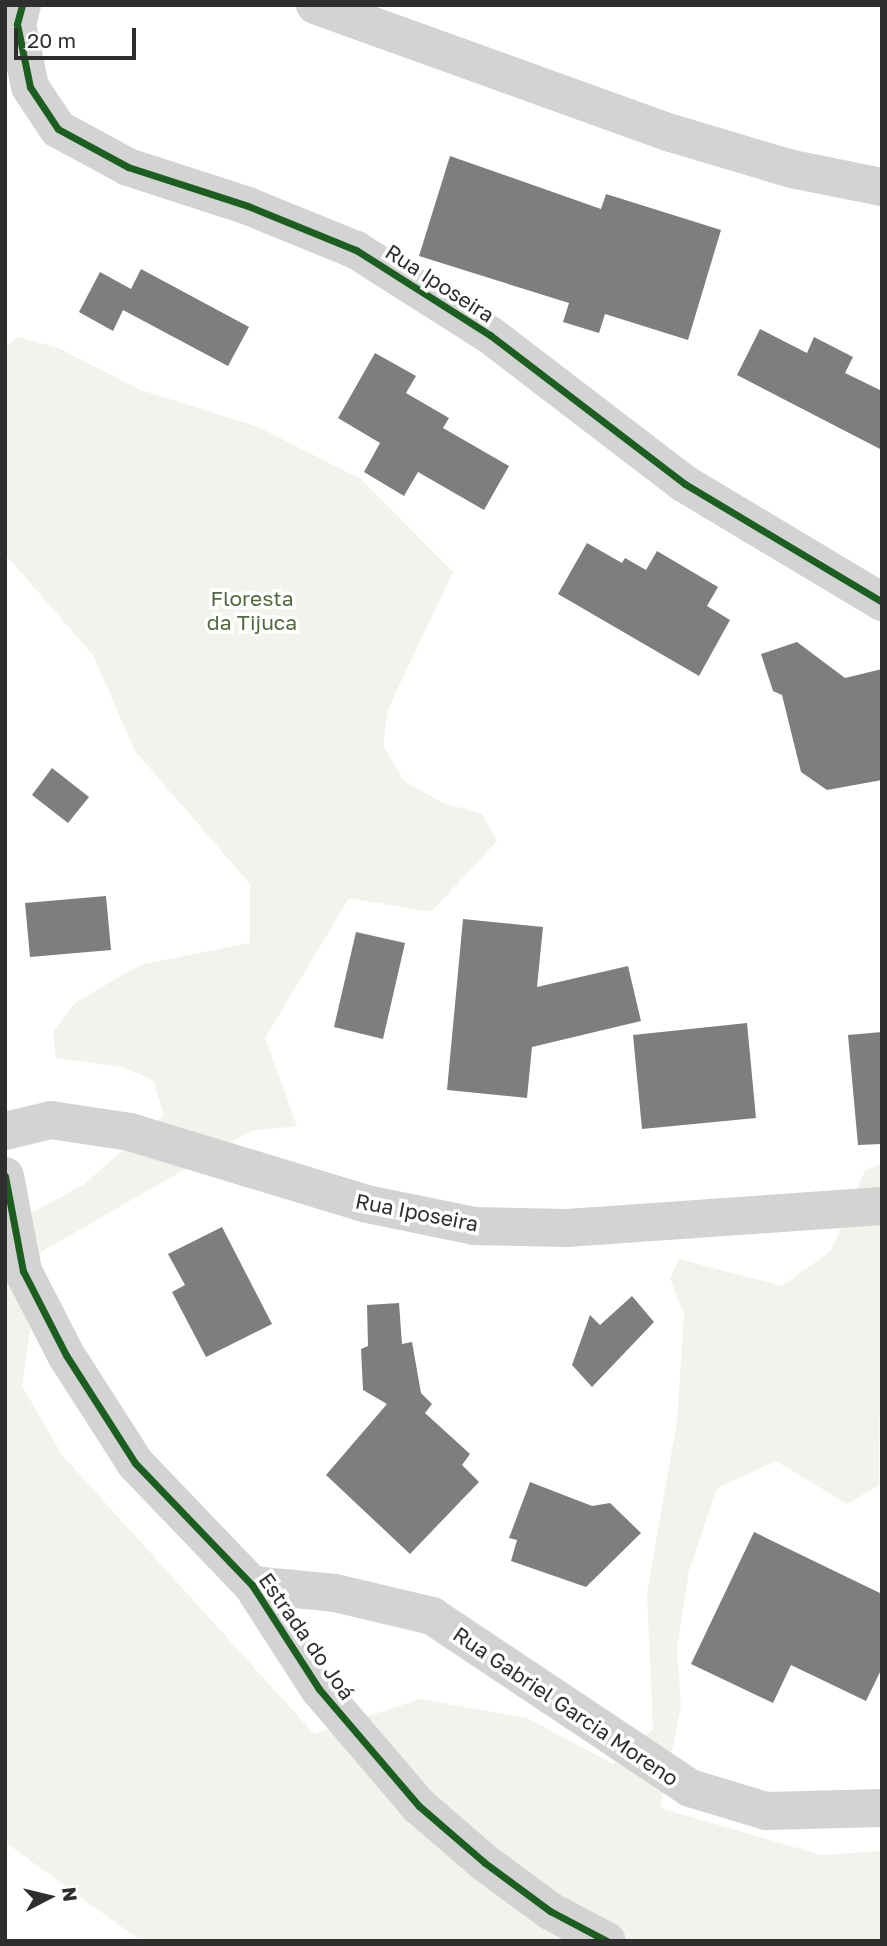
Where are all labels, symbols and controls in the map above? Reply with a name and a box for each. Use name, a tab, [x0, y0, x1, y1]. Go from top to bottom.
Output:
scale bar	[18, 14, 140, 58]
text: 20 m	[27, 27, 76, 53]
street label: Rua Iposeira	[381, 239, 499, 327]
park label: Floresta da Tijuca	[207, 585, 297, 635]
street label: Rua Iposeira	[353, 1188, 481, 1236]
street label: Estrada do Joá	[254, 1568, 360, 1704]
street label: Rua Gabriel Garcia Moreno	[449, 1621, 683, 1791]
north arrow	[14, 1862, 84, 1932]
text: N	[58, 1886, 83, 1903]

